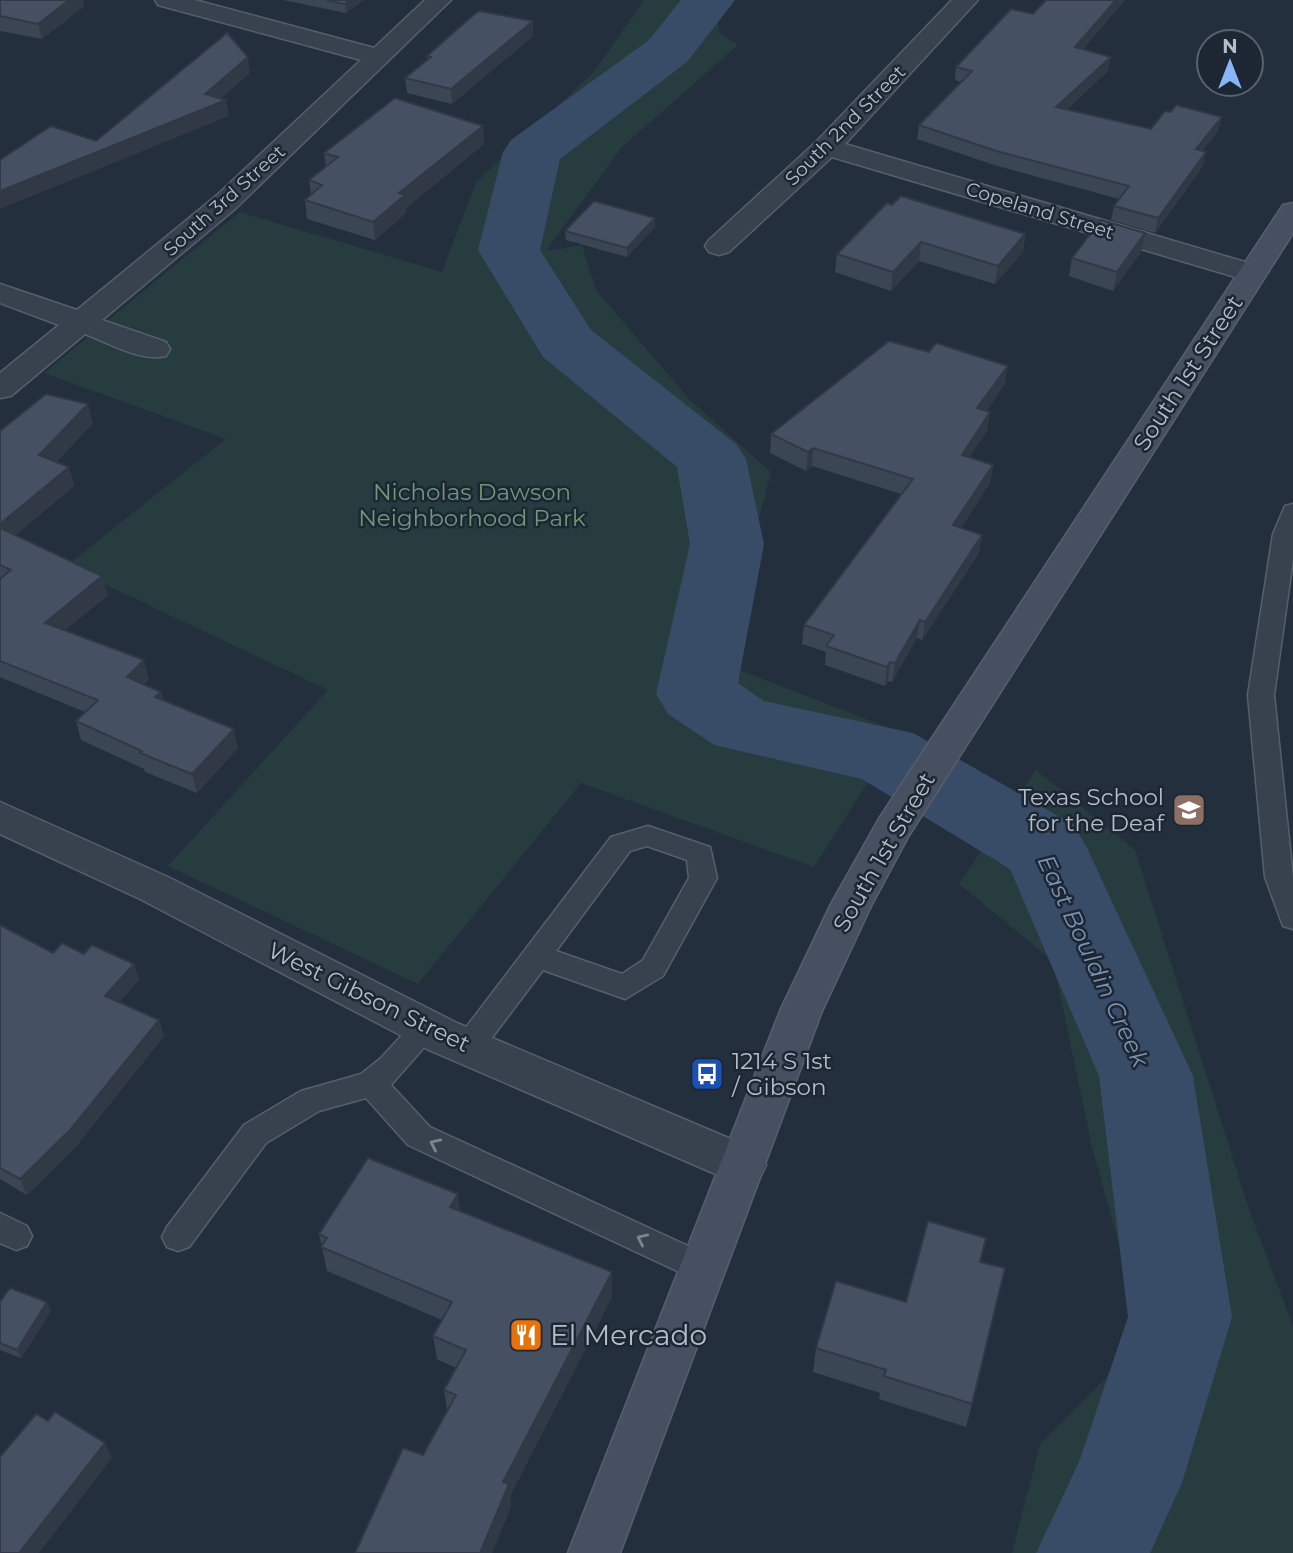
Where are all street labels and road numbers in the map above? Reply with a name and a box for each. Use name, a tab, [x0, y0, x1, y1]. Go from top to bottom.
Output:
street label: South 2nd Street	[780, 60, 911, 190]
street label: South 3rd Street	[159, 140, 290, 261]
street label: Copeland Street	[963, 177, 1117, 244]
street label: South 1st Street	[1127, 290, 1249, 456]
street label: South 1st Street	[827, 767, 941, 937]
street label: West Gibson Street	[264, 936, 474, 1058]

